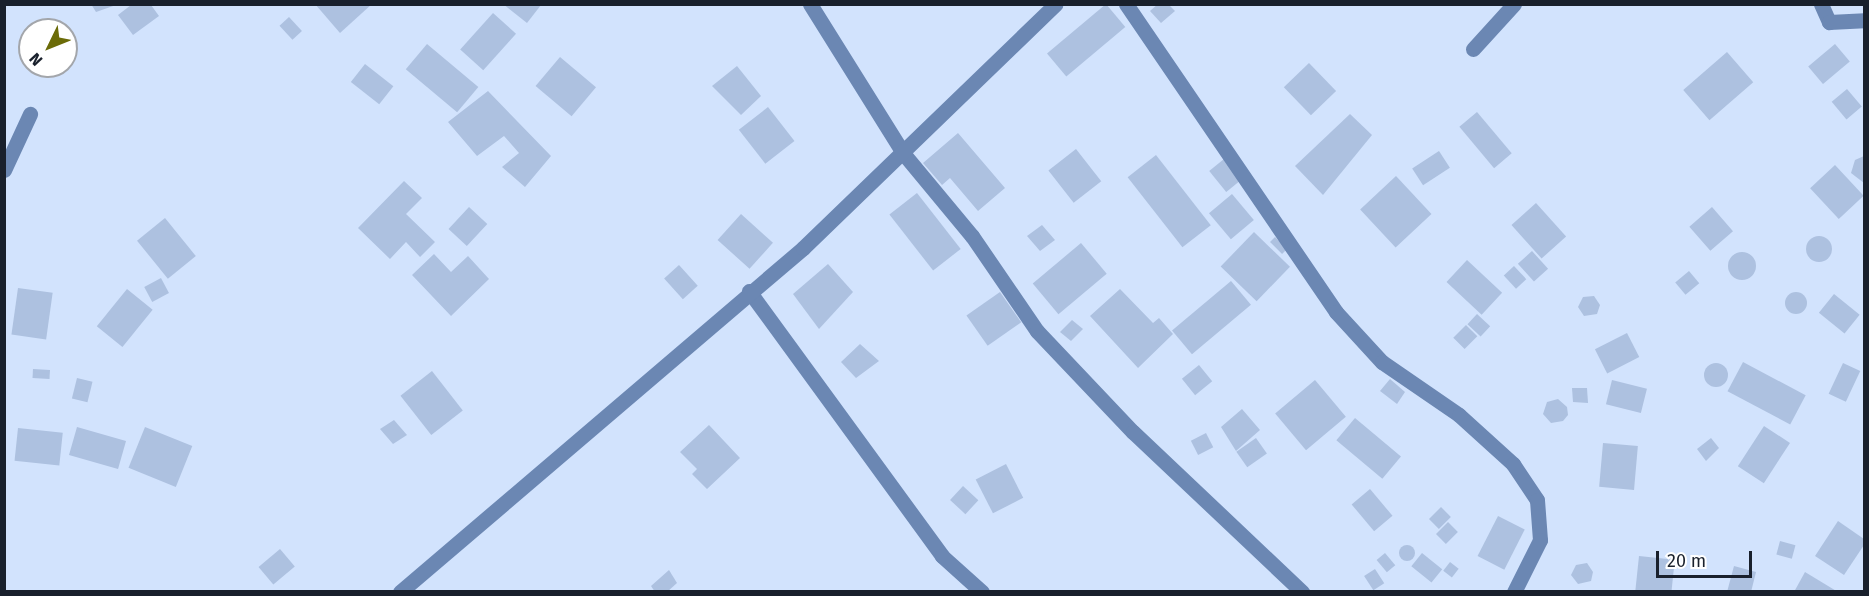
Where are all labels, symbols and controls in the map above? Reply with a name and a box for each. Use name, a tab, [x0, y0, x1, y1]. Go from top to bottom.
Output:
north arrow	[18, 18, 78, 78]
text: N	[25, 49, 47, 70]
scale bar	[1659, 539, 1755, 577]
text: 20 m	[1667, 550, 1706, 572]

